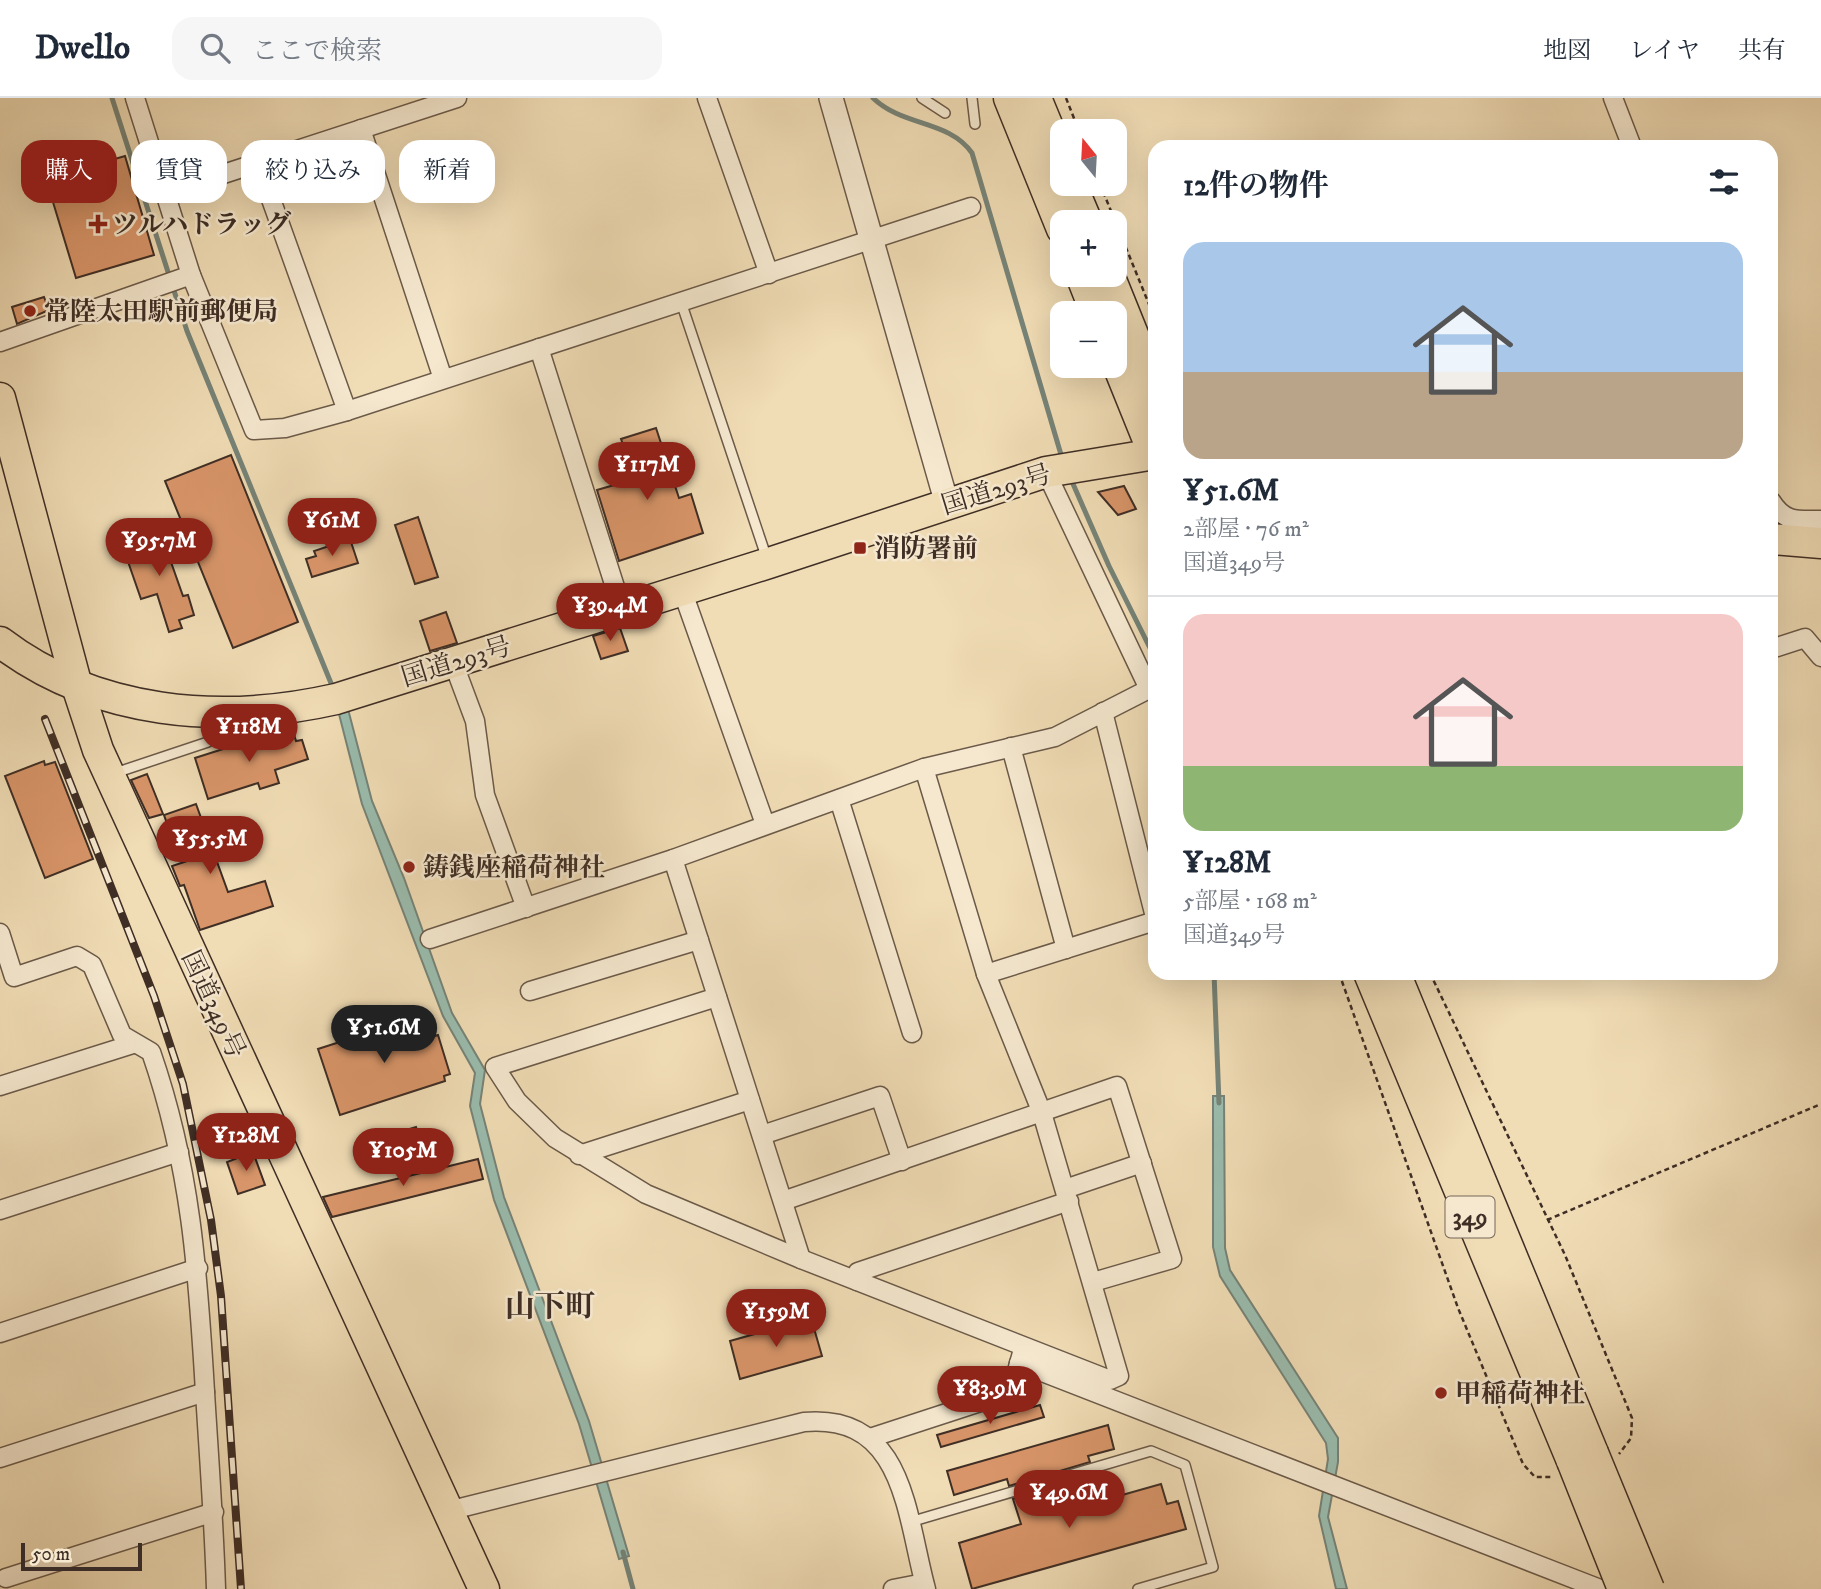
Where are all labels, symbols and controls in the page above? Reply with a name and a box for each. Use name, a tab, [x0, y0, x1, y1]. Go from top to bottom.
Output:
search box	[172, 17, 662, 80]
text: Dwello	[35, 28, 130, 69]
icon: search	[196, 29, 234, 67]
text: ここで検索	[252, 35, 382, 68]
text: 地図	[1543, 36, 1591, 66]
text: レイヤ	[1629, 36, 1700, 66]
text: 共有	[1738, 36, 1786, 66]
north arrow	[1050, 119, 1127, 196]
map controls	[1050, 119, 1127, 378]
chip: 購入	[21, 140, 117, 203]
chip: 賃貸	[131, 140, 227, 203]
chip: 絞り込み	[241, 140, 385, 203]
chip: 新着	[399, 140, 495, 203]
icon: filters	[1705, 163, 1743, 201]
text: 12件の物件	[1183, 168, 1329, 205]
place label: ツルハドラッグ	[112, 209, 291, 242]
button: +	[1050, 210, 1127, 287]
marker: ツルハドラッグ	[90, 216, 106, 232]
icon: home	[1400, 287, 1526, 413]
place label: 常陸太田駅前郵便局	[44, 296, 278, 329]
button: −	[1050, 301, 1127, 378]
marker: 常陸太田駅前郵便局	[22, 303, 38, 319]
pin: ¥117M	[598, 442, 696, 502]
text: ¥117M	[614, 450, 680, 479]
street label: 国道293号	[937, 458, 1056, 523]
text: ¥51.6M	[1183, 473, 1279, 510]
pin: ¥61M	[291, 498, 373, 558]
text: ¥61M	[304, 506, 360, 535]
text: 2部屋 · 76 m²	[1183, 515, 1309, 544]
pin: ¥95.7M	[102, 518, 216, 578]
text: ¥95.7M	[122, 526, 196, 555]
place label: 消防署前	[874, 533, 978, 566]
marker: 消防署前	[852, 540, 868, 556]
text: 国道349号	[1183, 549, 1285, 578]
pin: ¥39.4M	[553, 584, 667, 643]
text: ¥39.4M	[572, 591, 648, 620]
street label: 国道293号	[397, 630, 516, 695]
icon: home	[1400, 659, 1526, 785]
pin: ¥118M	[200, 704, 298, 764]
text: ¥118M	[217, 712, 281, 741]
pin: ¥55.5M	[153, 816, 267, 876]
text: ¥55.5M	[172, 824, 248, 853]
text: ¥128M	[1183, 845, 1271, 882]
place label: 鋳銭座稲荷神社	[423, 852, 605, 885]
marker: 鋳銭座稲荷神社	[401, 859, 417, 875]
text: 5部屋 · 168 m²	[1183, 887, 1317, 916]
text: 国道349号	[1183, 921, 1285, 950]
street label: 国道349号	[173, 945, 252, 1064]
pin: ¥51.6M	[327, 1006, 441, 1065]
text: ¥51.6M	[347, 1013, 421, 1042]
pin: ¥128M	[197, 1114, 295, 1173]
text: ¥128M	[212, 1121, 280, 1150]
pin: ¥105M	[354, 1128, 452, 1188]
text: ¥105M	[369, 1136, 437, 1165]
road number: 349	[1446, 1196, 1494, 1238]
district label: 山下町	[505, 1289, 595, 1326]
pin: ¥159M	[727, 1290, 825, 1349]
text: ¥159M	[742, 1297, 810, 1326]
pin: ¥83.9M	[933, 1366, 1047, 1426]
text: ¥83.9M	[953, 1374, 1027, 1403]
place label: 甲稲荷神社	[1455, 1378, 1585, 1411]
marker: 甲稲荷神社	[1433, 1385, 1449, 1401]
pin: ¥49.6M	[1012, 1470, 1126, 1530]
text: ¥49.6M	[1030, 1478, 1108, 1507]
scale bar	[21, 1540, 142, 1572]
text: 50 m	[32, 1543, 70, 1566]

